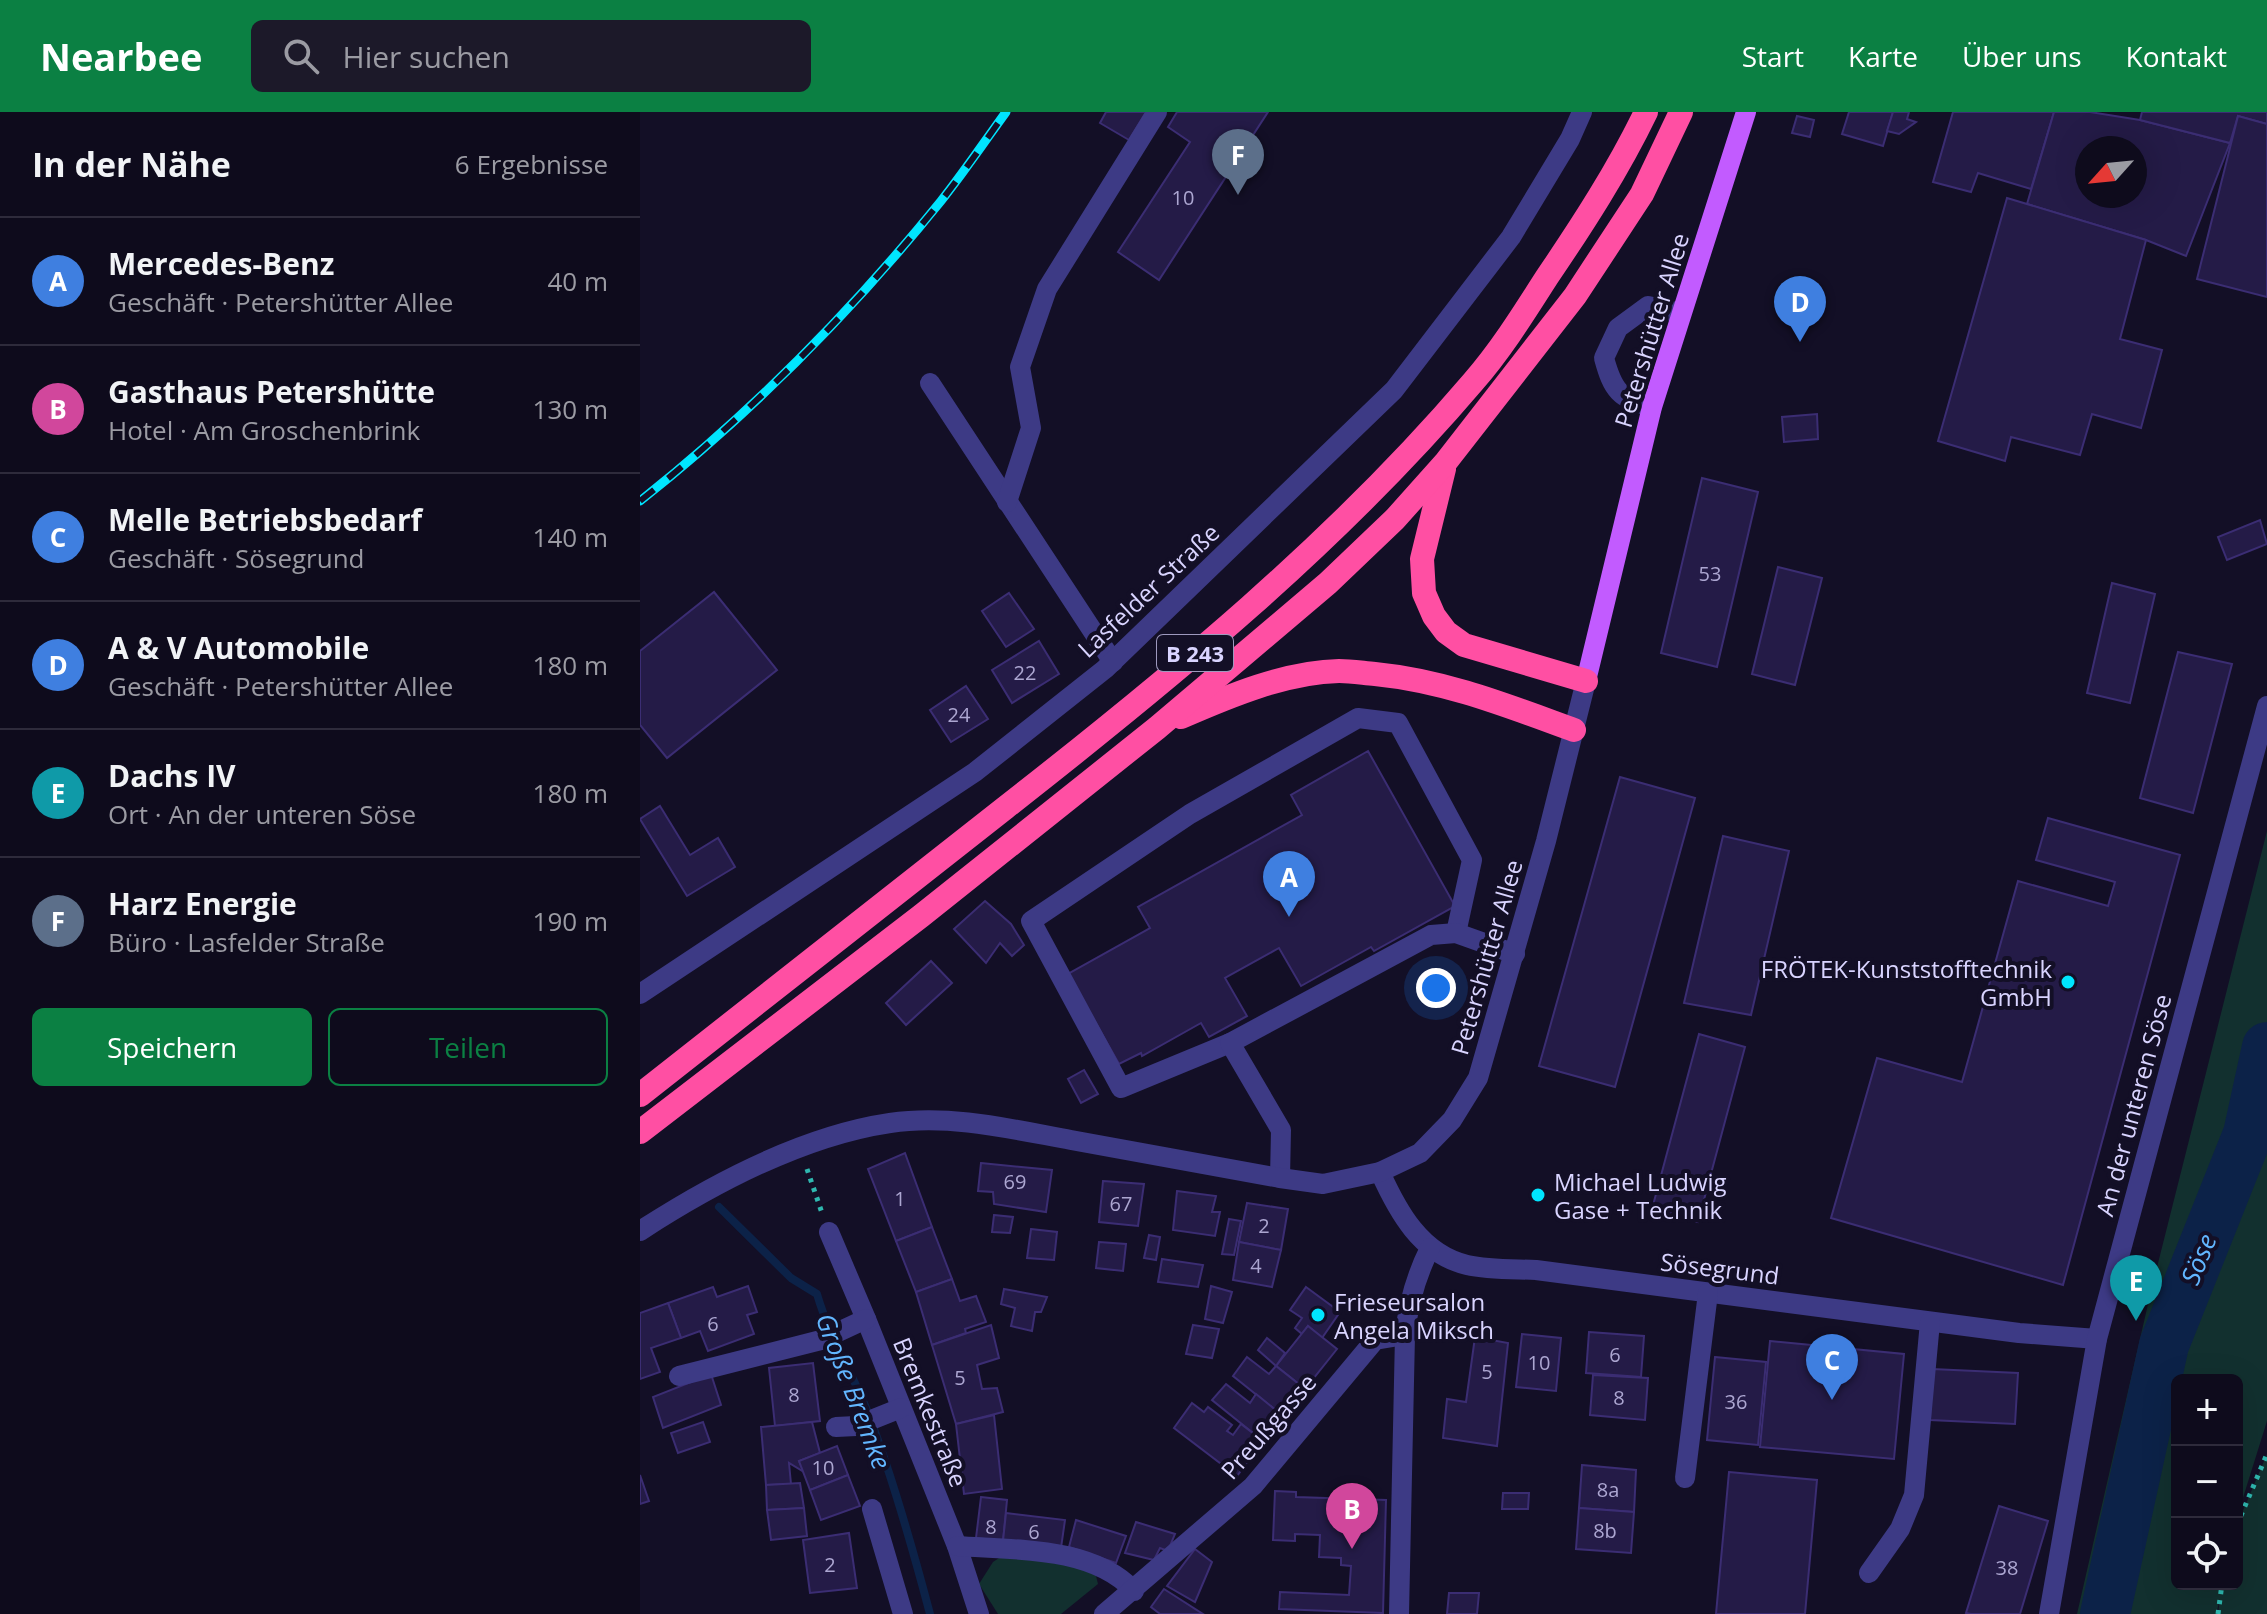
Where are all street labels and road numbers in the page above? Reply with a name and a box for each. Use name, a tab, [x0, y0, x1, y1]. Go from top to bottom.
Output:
street label: Petershütter Allee	[1606, 229, 1696, 431]
street label: Lasfelder Straße	[1070, 516, 1226, 664]
road number: B 243	[1157, 635, 1233, 671]
street label: Petershütter Allee	[1442, 856, 1530, 1058]
street label: An der unteren Söse	[2087, 990, 2179, 1220]
street label: Sösegrund	[1659, 1244, 1781, 1292]
street label: Bremkestraße	[886, 1332, 976, 1492]
street label: Preußgasse	[1213, 1366, 1323, 1486]

